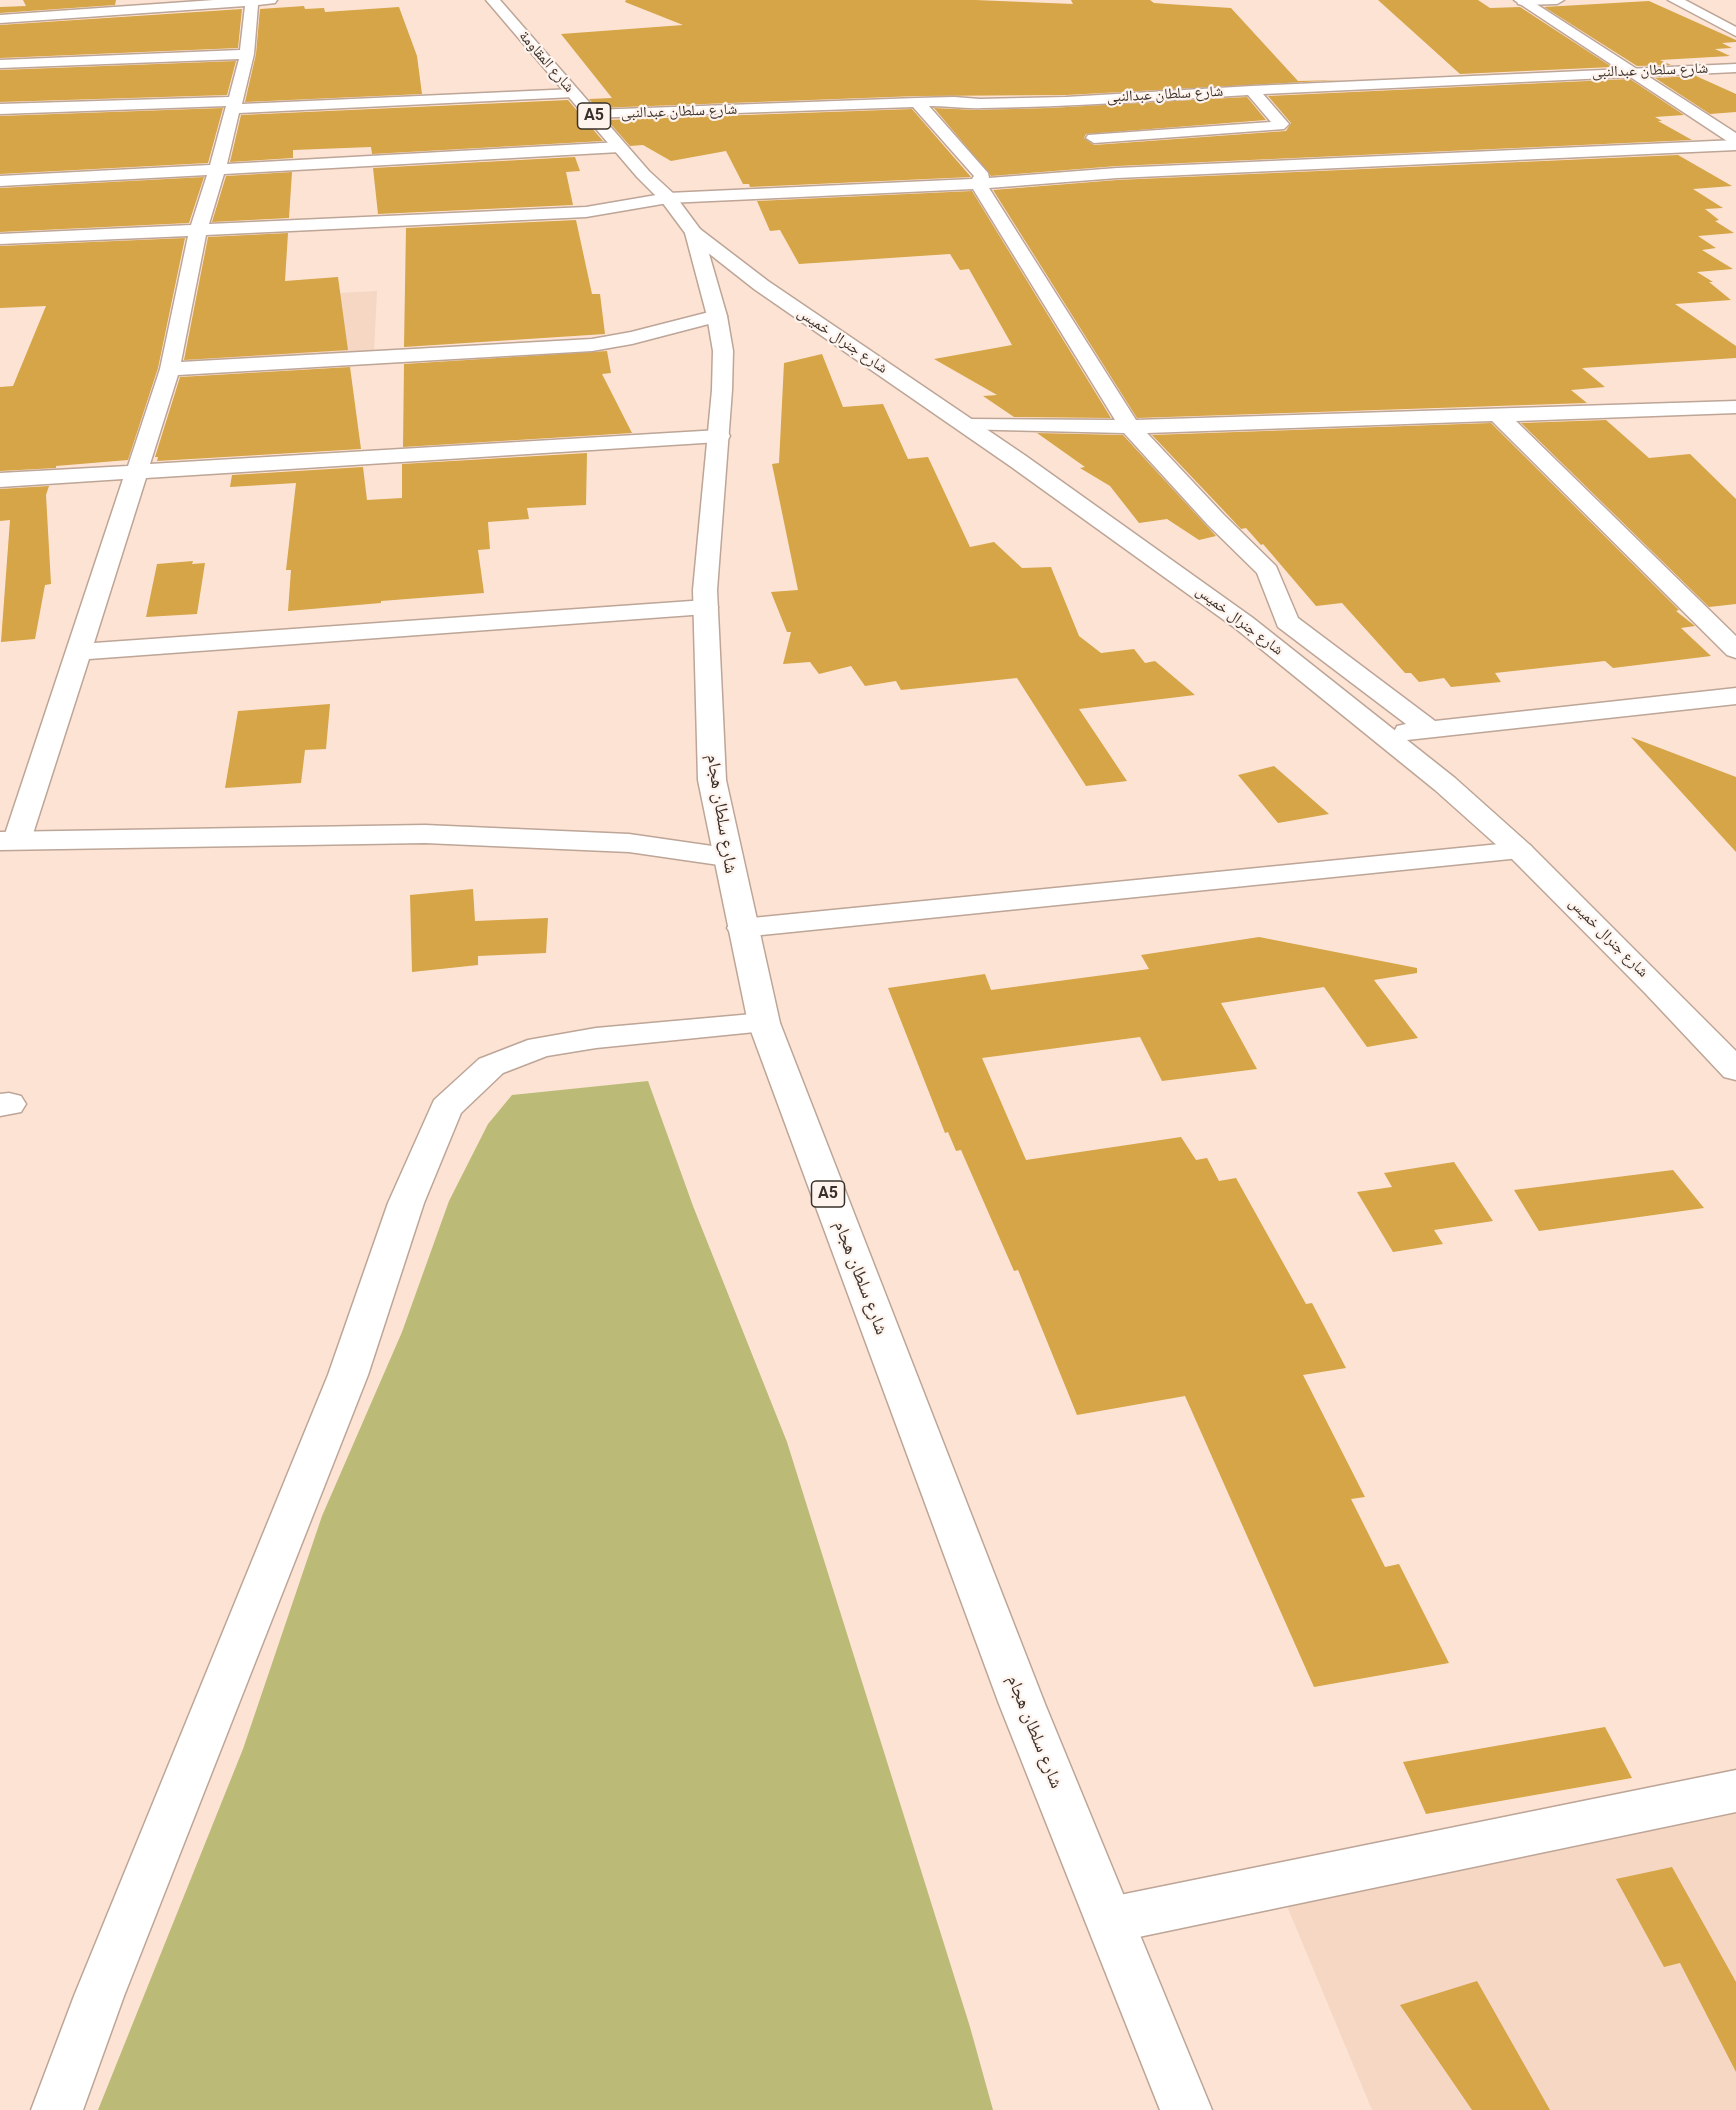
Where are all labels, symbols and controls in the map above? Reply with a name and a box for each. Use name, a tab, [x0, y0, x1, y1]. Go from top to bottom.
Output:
street label: شارع المقاومة	[514, 28, 578, 96]
street label: شارع سلطان عبدالنبى	[1592, 60, 1708, 82]
street label: شارع سلطان عبدالنبى	[1106, 83, 1224, 107]
street label: شارع سلطان عبدالنبى	[621, 101, 737, 123]
road number: A5	[578, 103, 610, 129]
street label: شارع جنرال خميس	[794, 304, 890, 378]
street label: شارع جنرال خميس	[1192, 582, 1286, 660]
street label: شارع سلطان هجام	[701, 753, 741, 875]
street label: شارع جنرال خميس	[1565, 895, 1651, 981]
road number: A5	[812, 1181, 844, 1207]
street label: شارع سلطان هجام	[828, 1218, 892, 1338]
street label: شارع سلطان هجام	[1001, 1672, 1067, 1792]

